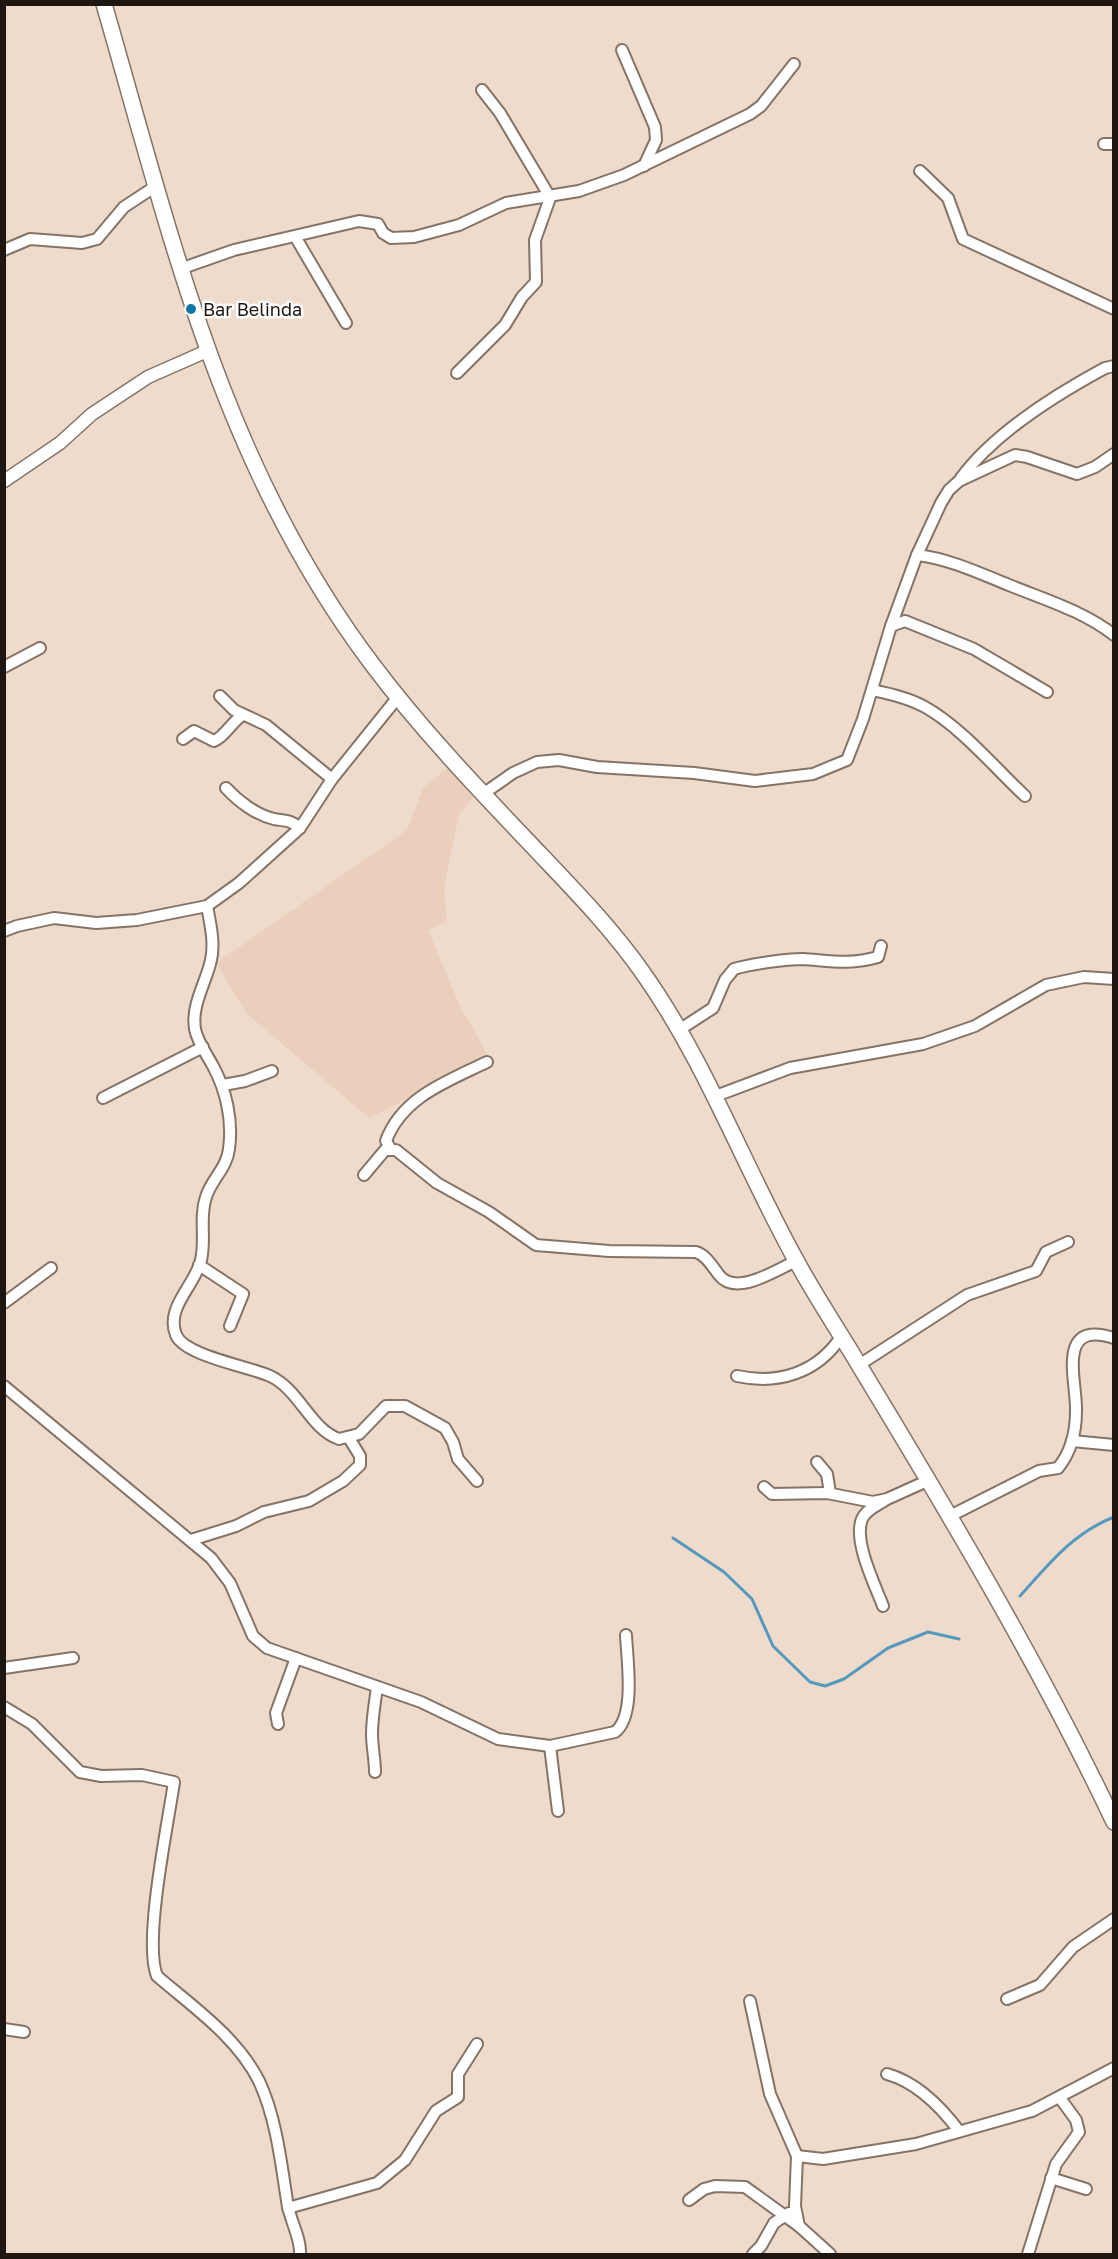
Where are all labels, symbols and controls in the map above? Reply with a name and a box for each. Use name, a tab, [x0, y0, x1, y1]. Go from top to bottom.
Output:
place label: Bar Belinda	[203, 298, 302, 320]
marker: Bar Belinda	[184, 302, 198, 316]

